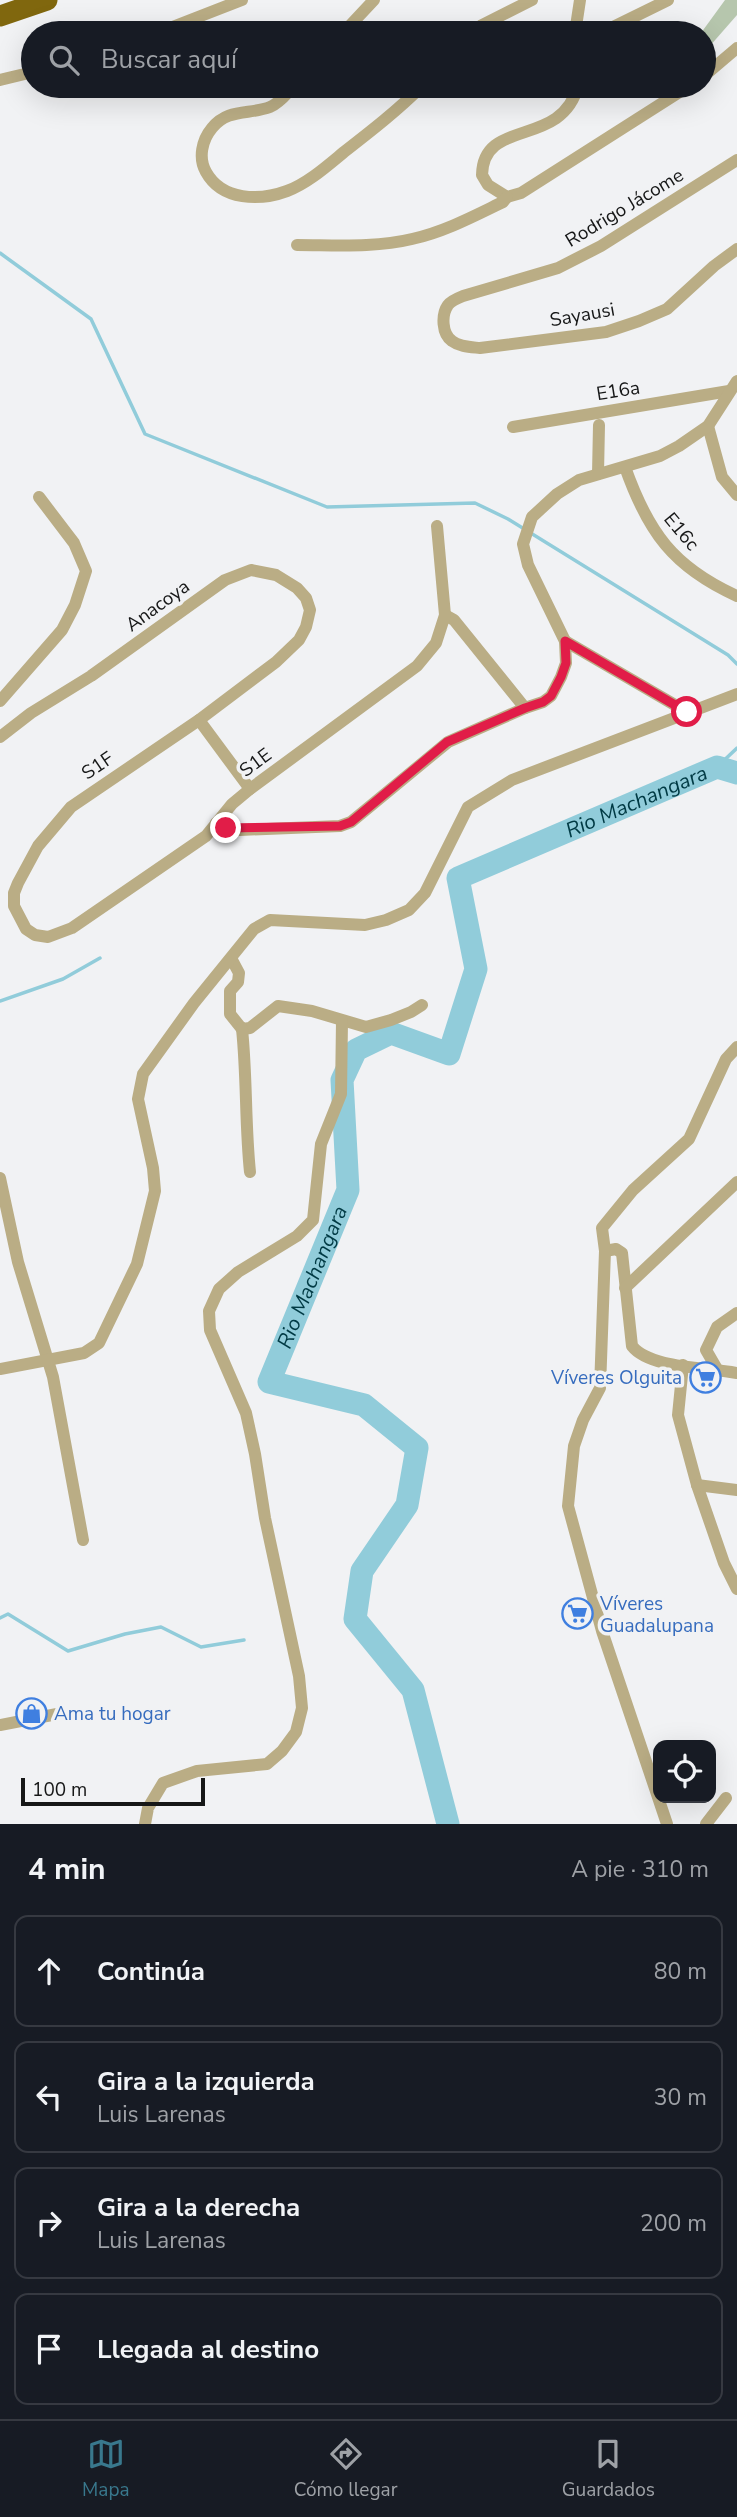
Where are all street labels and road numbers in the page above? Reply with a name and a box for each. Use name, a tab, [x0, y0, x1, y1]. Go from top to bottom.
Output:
street label: Rodrigo Jácome	[561, 162, 689, 253]
street label: Sayausi	[548, 296, 617, 333]
street label: E16a	[594, 375, 642, 407]
street label: E16c	[658, 507, 705, 556]
street label: Anacoya	[120, 574, 195, 638]
street label: S1E	[234, 742, 277, 783]
street label: S1F	[76, 746, 119, 786]

